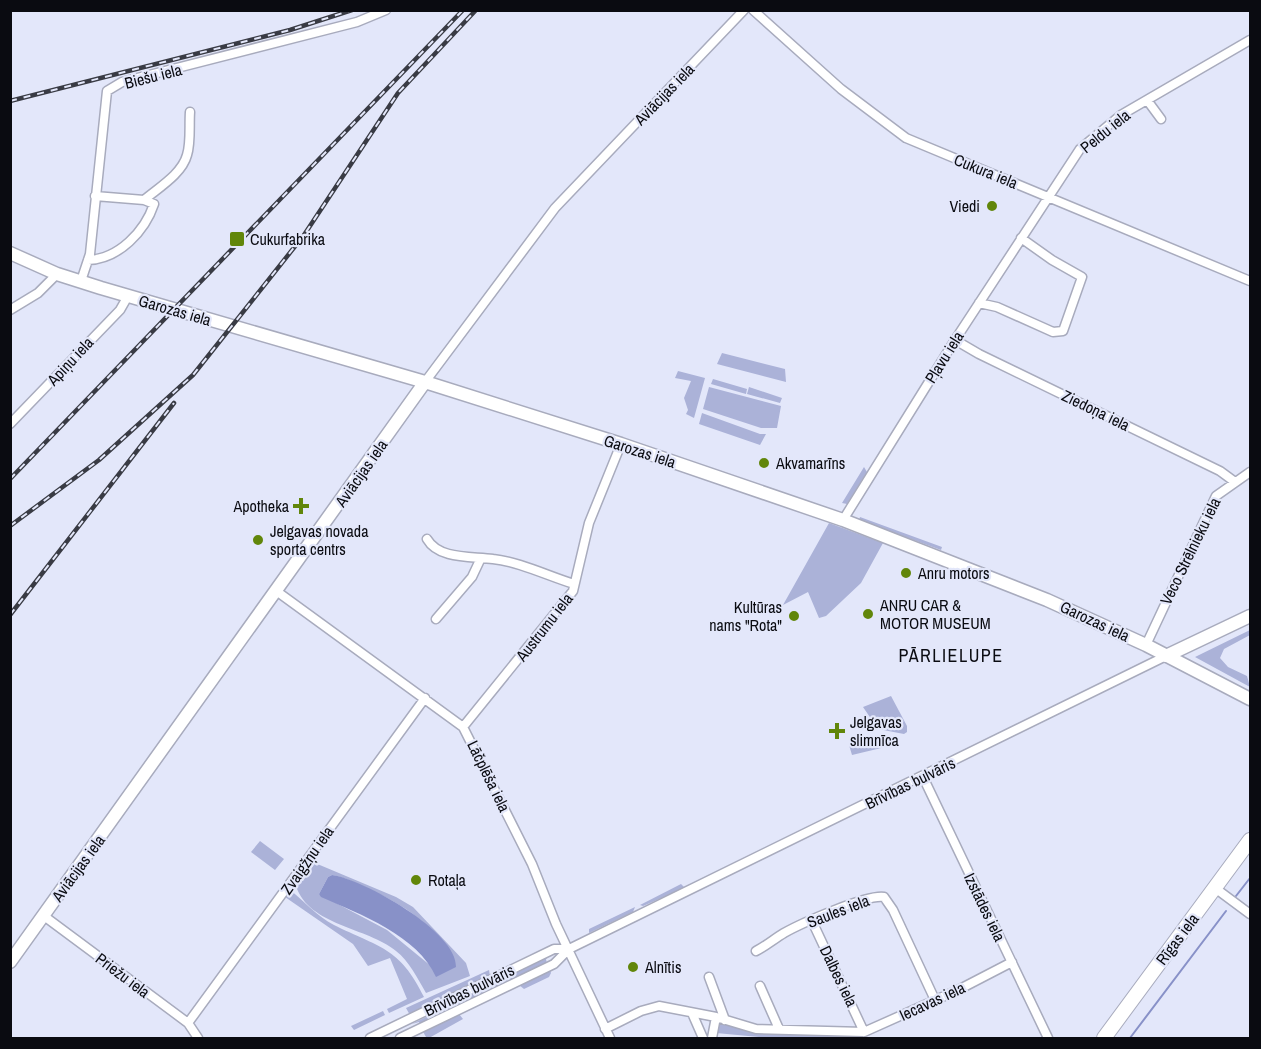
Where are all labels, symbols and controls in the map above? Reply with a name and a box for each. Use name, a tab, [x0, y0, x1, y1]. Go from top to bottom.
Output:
street label: Biešu iela	[122, 58, 185, 94]
street label: Aviācijas iela	[628, 58, 699, 130]
street label: Peldu iela	[1075, 104, 1135, 158]
street label: Cukura iela	[951, 148, 1022, 194]
place label: Viedi	[950, 195, 980, 217]
marker: Viedi	[985, 199, 999, 213]
place label: Cukurfabrika	[250, 228, 326, 250]
marker: Cukurfabrika	[228, 230, 246, 248]
street label: Garozas iela	[136, 289, 214, 331]
street label: Pļavu iela	[919, 326, 969, 387]
street label: Apiņu iela	[41, 331, 99, 391]
street label: Ziedoņa iela	[1058, 384, 1134, 436]
street label: Garozas iela	[601, 429, 679, 473]
street label: Aviācijas iela	[329, 434, 393, 512]
place label: Akvamarīns	[775, 452, 845, 474]
marker: Akvamarīns	[757, 456, 771, 470]
street label: Veco Strēlnieku iela	[1155, 493, 1226, 608]
place label: Apotheka	[233, 495, 290, 517]
marker: Apotheka	[294, 499, 308, 513]
place label: Jelgavas novada sporta centrs	[270, 520, 369, 560]
marker: Jelgavas novada sporta centrs	[251, 533, 265, 547]
place label: Anru motors	[917, 562, 989, 584]
marker: Anru motors	[899, 566, 913, 580]
street label: Austrumu iela	[510, 588, 578, 666]
place label: ANRU CAR & MOTOR MUSEUM	[879, 594, 991, 634]
street label: Garozas iela	[1057, 595, 1134, 647]
place label: Kultūras nams "Rota"	[709, 596, 782, 636]
marker: ANRU CAR & MOTOR MUSEUM	[861, 607, 875, 621]
marker: Kultūras nams "Rota"	[787, 609, 801, 623]
district label: PĀRLIELUPE	[899, 643, 1003, 668]
place label: Jelgavas slimnīca	[850, 711, 902, 751]
marker: Jelgavas slimnīca	[828, 722, 846, 740]
street label: Lāčplēša iela	[462, 736, 516, 816]
street label: Brīvības bulvāris	[861, 752, 959, 814]
street label: Zvaigžņu iela	[275, 821, 339, 899]
street label: Aviācijas iela	[46, 829, 110, 907]
place label: Rotaļa	[428, 869, 467, 891]
street label: Izstādes iela	[959, 869, 1011, 946]
marker: Rotaļa	[409, 873, 423, 887]
street label: Saules iela	[804, 889, 873, 933]
street label: Rīgas iela	[1150, 908, 1204, 969]
street label: Dalbes iela	[815, 942, 864, 1011]
street label: Priežu iela	[91, 947, 155, 1003]
place label: Alnītis	[644, 956, 681, 978]
street label: Brīvības bulvāris	[420, 959, 518, 1021]
marker: Alnītis	[626, 960, 640, 974]
street label: Iecavas iela	[896, 976, 969, 1026]

